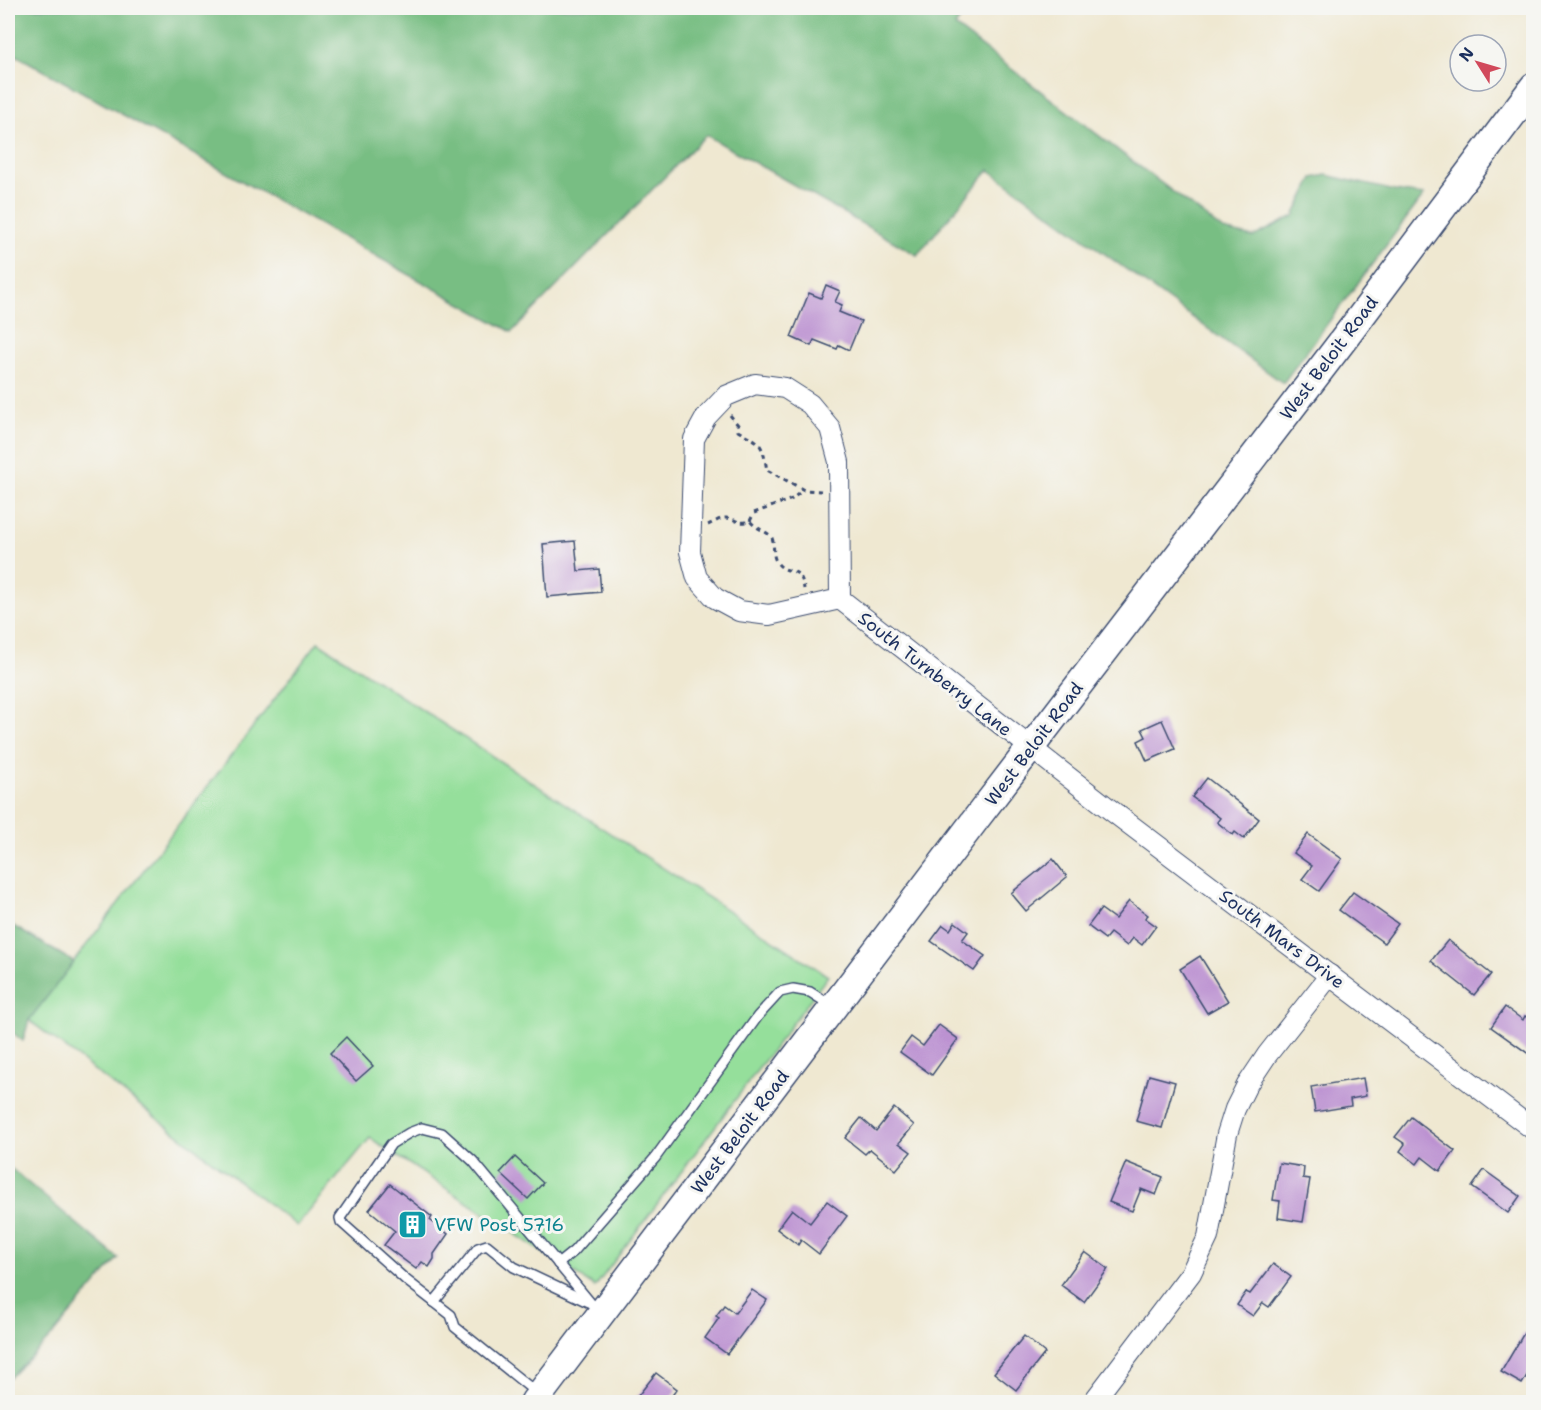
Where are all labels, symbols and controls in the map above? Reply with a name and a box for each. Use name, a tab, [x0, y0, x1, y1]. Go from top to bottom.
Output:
north arrow	[1448, 33, 1508, 93]
text: N	[1454, 43, 1479, 66]
street label: West Beloit Road	[1274, 291, 1384, 425]
street label: South Turnberry Lane	[853, 606, 1017, 742]
street label: West Beloit Road	[979, 677, 1089, 811]
street label: South Mars Drive	[1214, 884, 1350, 994]
street label: West Beloit Road	[685, 1065, 795, 1199]
building icon: VFW Post 5716	[397, 1209, 429, 1241]
place label: VFW Post 5716	[434, 1213, 564, 1237]

